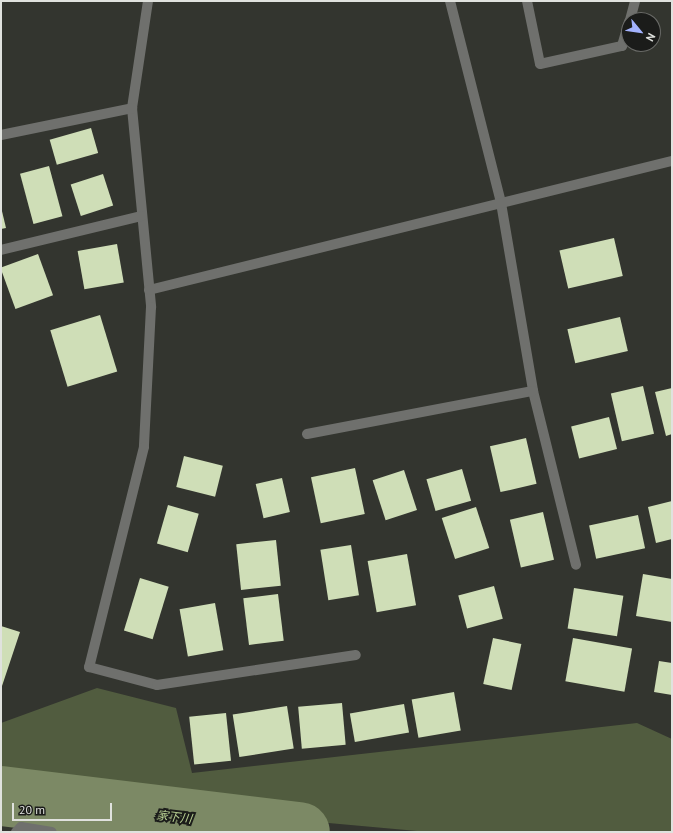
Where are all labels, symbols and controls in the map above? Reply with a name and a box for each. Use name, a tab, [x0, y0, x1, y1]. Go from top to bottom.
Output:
north arrow	[621, 12, 661, 52]
text: N	[643, 31, 659, 44]
scale bar	[14, 795, 114, 821]
text: 20 m	[19, 802, 45, 817]
water label: 家下川	[155, 808, 193, 826]

